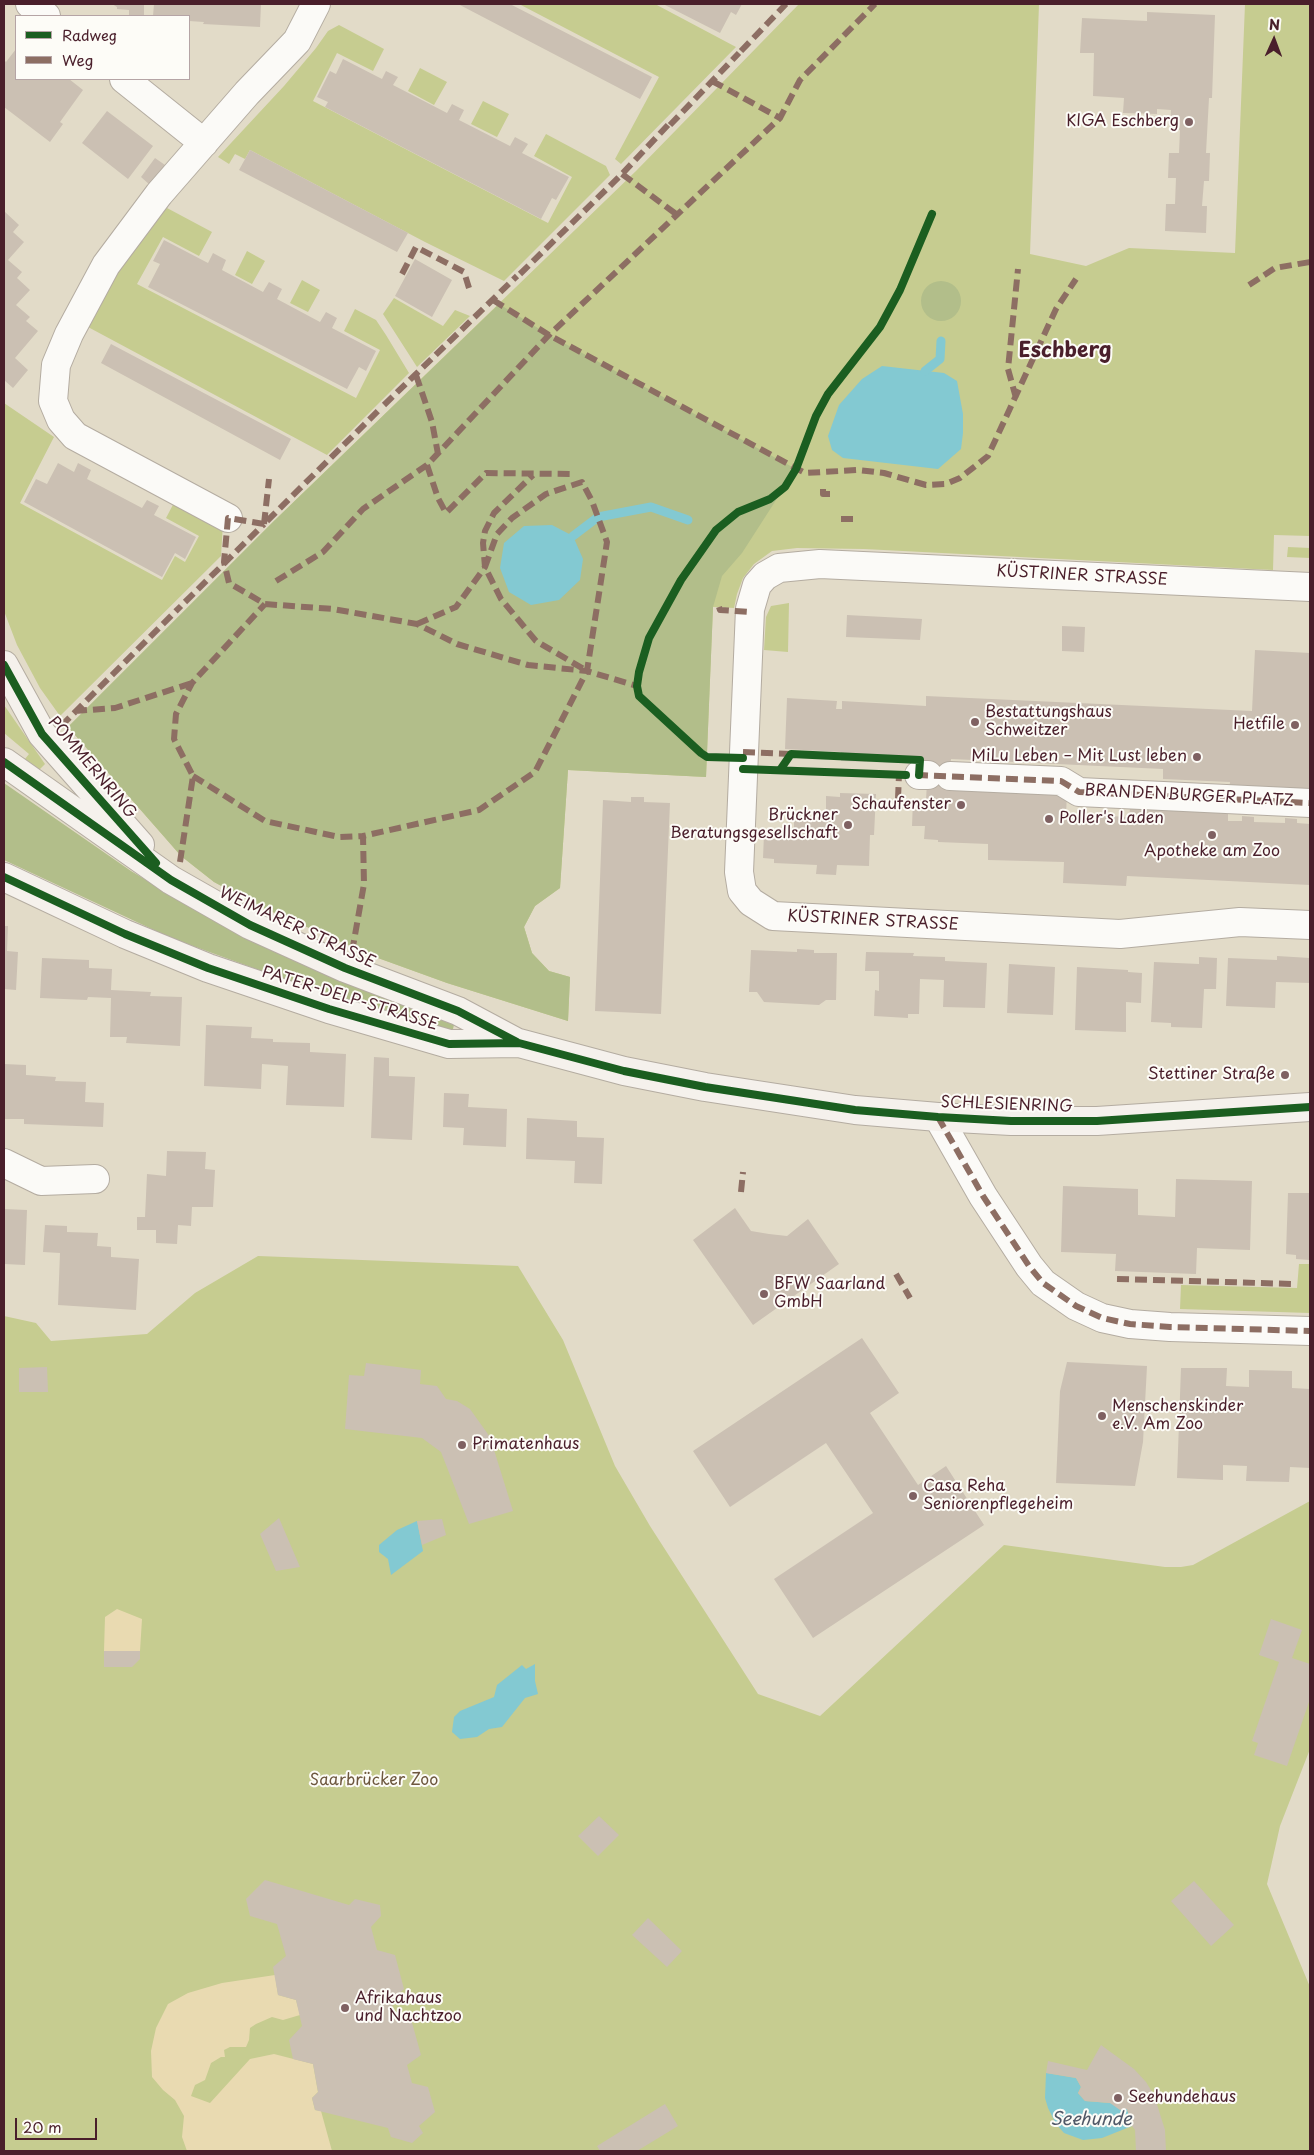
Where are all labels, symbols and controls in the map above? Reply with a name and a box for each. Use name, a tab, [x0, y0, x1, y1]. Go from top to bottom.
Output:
text: N	[1269, 14, 1280, 35]
legend	[15, 15, 190, 80]
north arrow	[1249, 15, 1299, 65]
text: Radweg	[62, 23, 117, 46]
text: Weg	[62, 48, 93, 71]
place label: KIGA Eschberg	[1066, 112, 1179, 132]
marker: KIGA Eschberg	[1183, 116, 1195, 128]
district label: Eschberg	[1018, 338, 1112, 364]
street label: KÜSTRINER STRASSE	[996, 562, 1168, 590]
place label: Bestattungshaus Schweitzer	[985, 703, 1112, 741]
street label: POMMERNRING	[44, 713, 140, 823]
place label: Hetfile	[1233, 715, 1285, 735]
marker: Bestattungshaus Schweitzer	[969, 716, 981, 728]
marker: Hetfile	[1289, 719, 1301, 731]
place label: MiLu Leben – Mit Lust leben	[971, 747, 1187, 767]
marker: MiLu Leben – Mit Lust leben	[1191, 751, 1203, 763]
street label: BRANDENBURGER PLATZ	[1084, 781, 1294, 811]
place label: Schaufenster	[852, 795, 951, 815]
marker: Schaufenster	[955, 799, 967, 811]
place label: Brückner Beratungsgesellschaft	[670, 806, 838, 844]
place label: Poller's Laden	[1059, 809, 1164, 829]
marker: Poller's Laden	[1043, 813, 1055, 825]
marker: Brückner Beratungsgesellschaft	[842, 819, 854, 831]
marker: Apotheke am Zoo	[1206, 829, 1218, 841]
place label: Apotheke am Zoo	[1144, 842, 1280, 862]
street label: WEIMARER STRASSE	[216, 883, 378, 973]
street label: KÜSTRINER STRASSE	[787, 907, 959, 935]
street label: PATER-DELP-STRASSE	[259, 963, 441, 1035]
place label: Stettiner Straße	[1148, 1065, 1275, 1085]
marker: Stettiner Straße	[1279, 1069, 1291, 1081]
street label: SCHLESIENRING	[940, 1093, 1074, 1117]
place label: BFW Saarland GmbH	[774, 1275, 885, 1313]
marker: BFW Saarland GmbH	[758, 1288, 770, 1300]
place label: Menschenskinder e.V. Am Zoo	[1112, 1397, 1243, 1435]
marker: Menschenskinder e.V. Am Zoo	[1096, 1410, 1108, 1422]
place label: Primatenhaus	[472, 1435, 579, 1455]
marker: Primatenhaus	[456, 1439, 468, 1451]
place label: Casa Reha Seniorenpflegeheim	[923, 1477, 1073, 1515]
marker: Casa Reha Seniorenpflegeheim	[907, 1490, 919, 1502]
park label: Saarbrücker Zoo	[310, 1771, 438, 1791]
place label: Afrikahaus und Nachtzoo	[355, 1989, 462, 2027]
marker: Afrikahaus und Nachtzoo	[339, 2002, 351, 2014]
place label: Seehundehaus	[1128, 2088, 1236, 2108]
marker: Seehundehaus	[1112, 2092, 1124, 2104]
scale bar	[18, 2108, 100, 2140]
water label: Seehunde	[1050, 2109, 1132, 2131]
text: 20 m	[23, 2115, 62, 2138]

